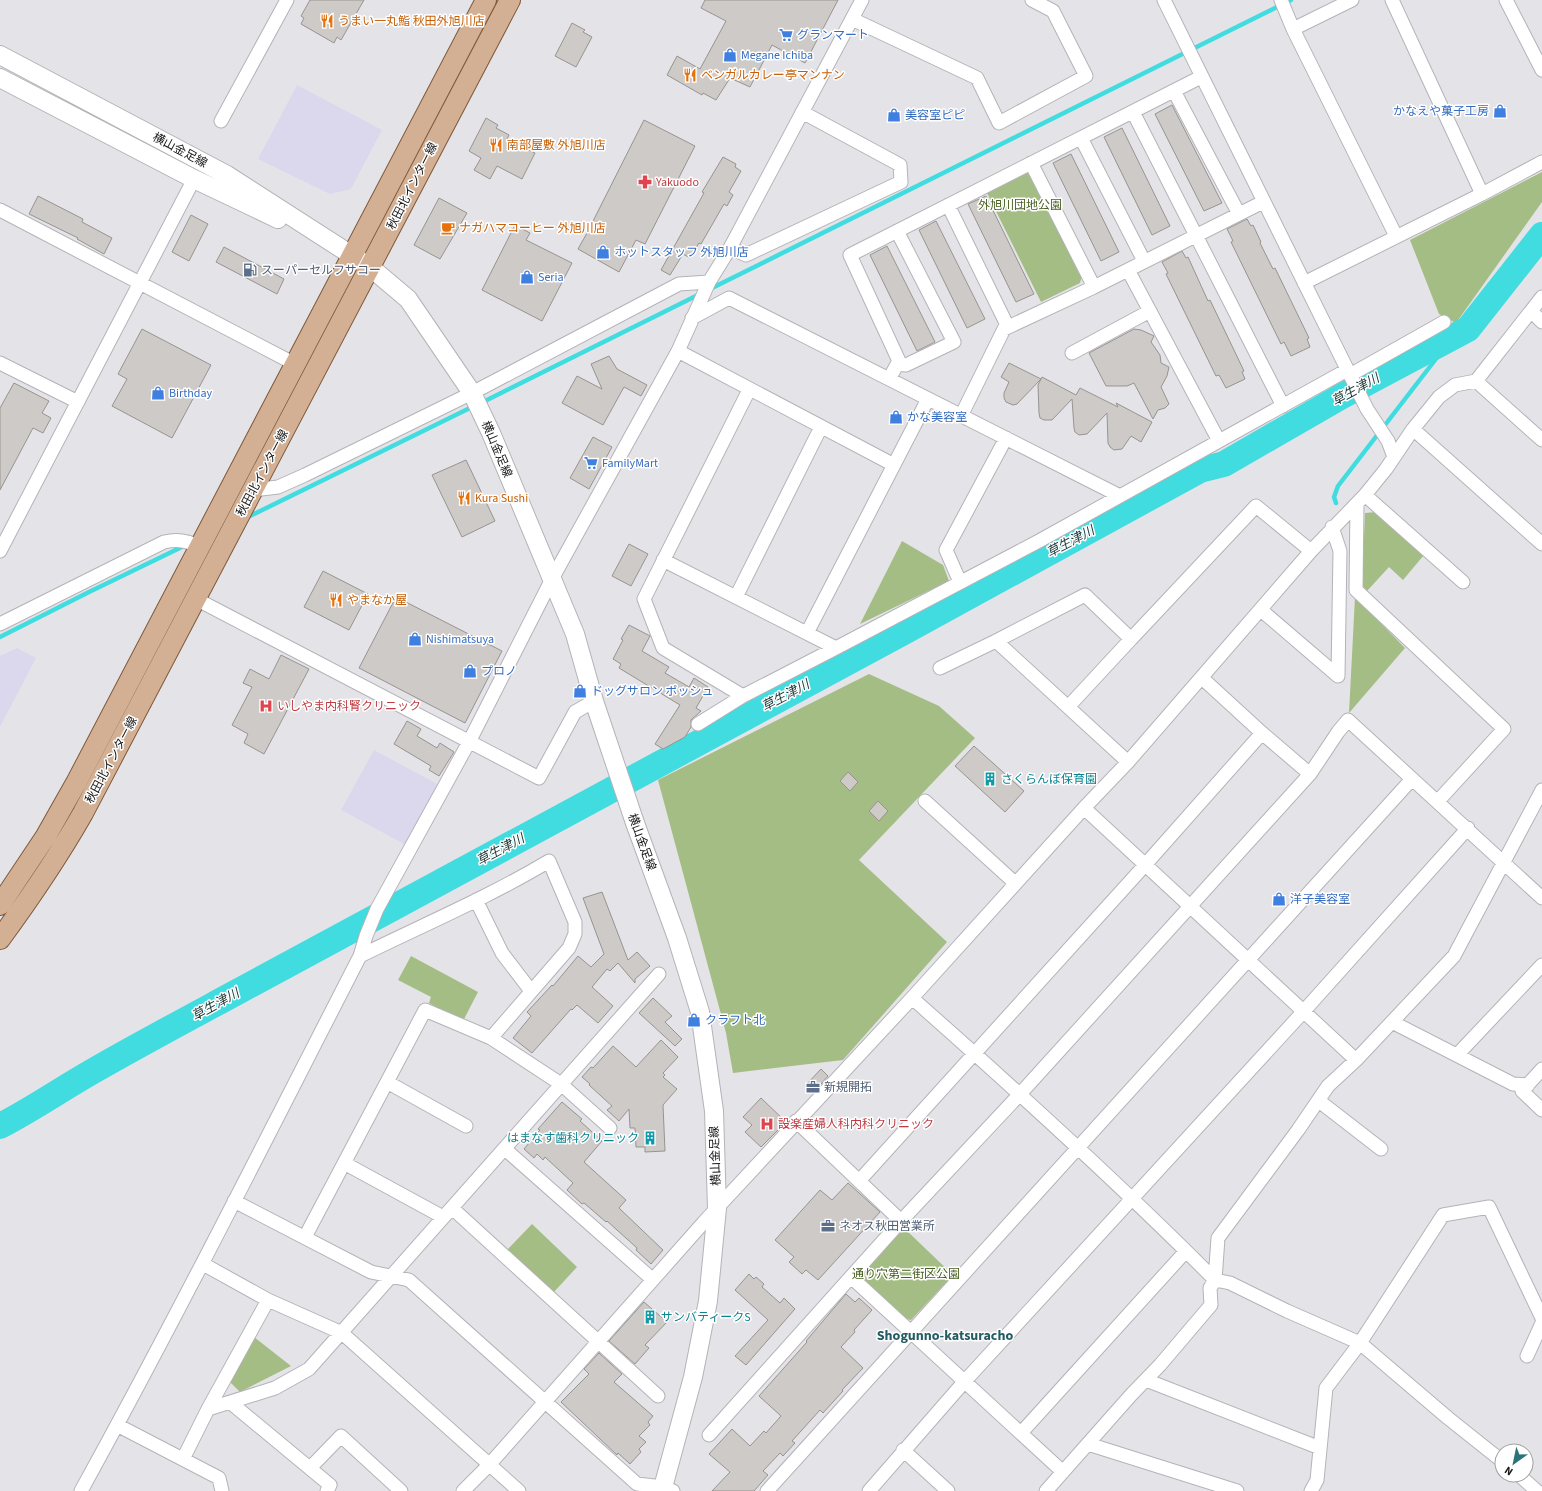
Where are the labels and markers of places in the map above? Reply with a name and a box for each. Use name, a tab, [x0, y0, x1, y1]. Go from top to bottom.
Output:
restaurant icon: うまい一丸鮨 秋田外旭川店	[319, 13, 335, 29]
place label: うまい一丸鮨 秋田外旭川店	[338, 13, 484, 30]
supermarket icon: グランマート	[778, 27, 794, 43]
place label: グランマート	[797, 27, 869, 44]
shop icon: Megane Ichiba	[722, 47, 738, 63]
place label: Megane Ichiba	[741, 47, 813, 64]
restaurant icon: ベンガルカレー亭マンナン	[682, 67, 698, 83]
place label: ベンガルカレー亭マンナン	[701, 67, 845, 84]
place label: かなえや菓子工房	[1393, 103, 1489, 120]
shop icon: かなえや菓子工房	[1492, 103, 1508, 119]
shop icon: 美容室ピピ	[886, 107, 902, 123]
place label: 美容室ピピ	[905, 107, 965, 124]
restaurant icon: 南部屋敷 外旭川店	[488, 137, 504, 153]
place label: 南部屋敷 外旭川店	[507, 137, 605, 154]
pharmacy icon: Yakuodo	[637, 174, 653, 190]
place label: Yakuodo	[655, 174, 699, 191]
cafe icon: ナガハマコーヒー 外旭川店	[440, 220, 456, 236]
place label: ナガハマコーヒー 外旭川店	[459, 220, 605, 237]
shop icon: ホットスタッフ 外旭川店	[595, 244, 611, 260]
place label: ホットスタッフ 外旭川店	[614, 244, 748, 261]
fuel station icon: スーパーセルフサコー	[242, 262, 258, 278]
place label: スーパーセルフサコー	[261, 262, 381, 279]
shop icon: Seria	[519, 269, 535, 285]
place label: Seria	[538, 269, 564, 286]
shop icon: Birthday	[150, 385, 166, 401]
place label: Birthday	[169, 385, 212, 402]
shop icon: かな美容室	[888, 409, 904, 425]
place label: かな美容室	[907, 409, 967, 426]
supermarket icon: FamilyMart	[583, 455, 599, 471]
place label: FamilyMart	[602, 455, 658, 472]
restaurant icon: Kura Sushi	[456, 490, 472, 506]
place label: Kura Sushi	[475, 490, 528, 507]
restaurant icon: やまなか屋	[328, 592, 344, 608]
place label: やまなか屋	[347, 592, 407, 609]
shop icon: Nishimatsuya	[407, 631, 423, 647]
place label: Nishimatsuya	[426, 631, 494, 648]
shop icon: プロノ	[462, 663, 478, 679]
place label: プロノ	[481, 663, 517, 680]
shop icon: ドッグサロン ポッシュ	[572, 683, 588, 699]
place label: ドッグサロン ポッシュ	[591, 683, 713, 700]
hospital icon: いしやま内科腎クリニック	[258, 698, 274, 714]
place label: いしやま内科腎クリニック	[277, 698, 421, 715]
building icon: さくらんぼ保育園	[982, 771, 998, 787]
place label: さくらんぼ保育園	[1001, 771, 1097, 788]
shop icon: 洋子美容室	[1271, 891, 1287, 907]
place label: 洋子美容室	[1290, 891, 1350, 908]
shop icon: クラフト北	[686, 1012, 702, 1028]
place label: クラフト北	[705, 1012, 765, 1029]
office icon: 新規開拓	[805, 1079, 821, 1095]
place label: 新規開拓	[824, 1079, 872, 1096]
hospital icon: 設楽産婦人科内科クリニック	[759, 1116, 775, 1132]
place label: 設楽産婦人科内科クリニック	[778, 1116, 934, 1133]
place label: はまなす歯科クリニック	[507, 1130, 639, 1147]
building icon: はまなす歯科クリニック	[642, 1130, 658, 1146]
office icon: ネオス秋田営業所	[820, 1218, 836, 1234]
place label: ネオス秋田営業所	[839, 1218, 935, 1235]
building icon: サンバティークS	[642, 1309, 658, 1325]
place label: サンバティークS	[661, 1309, 751, 1326]

